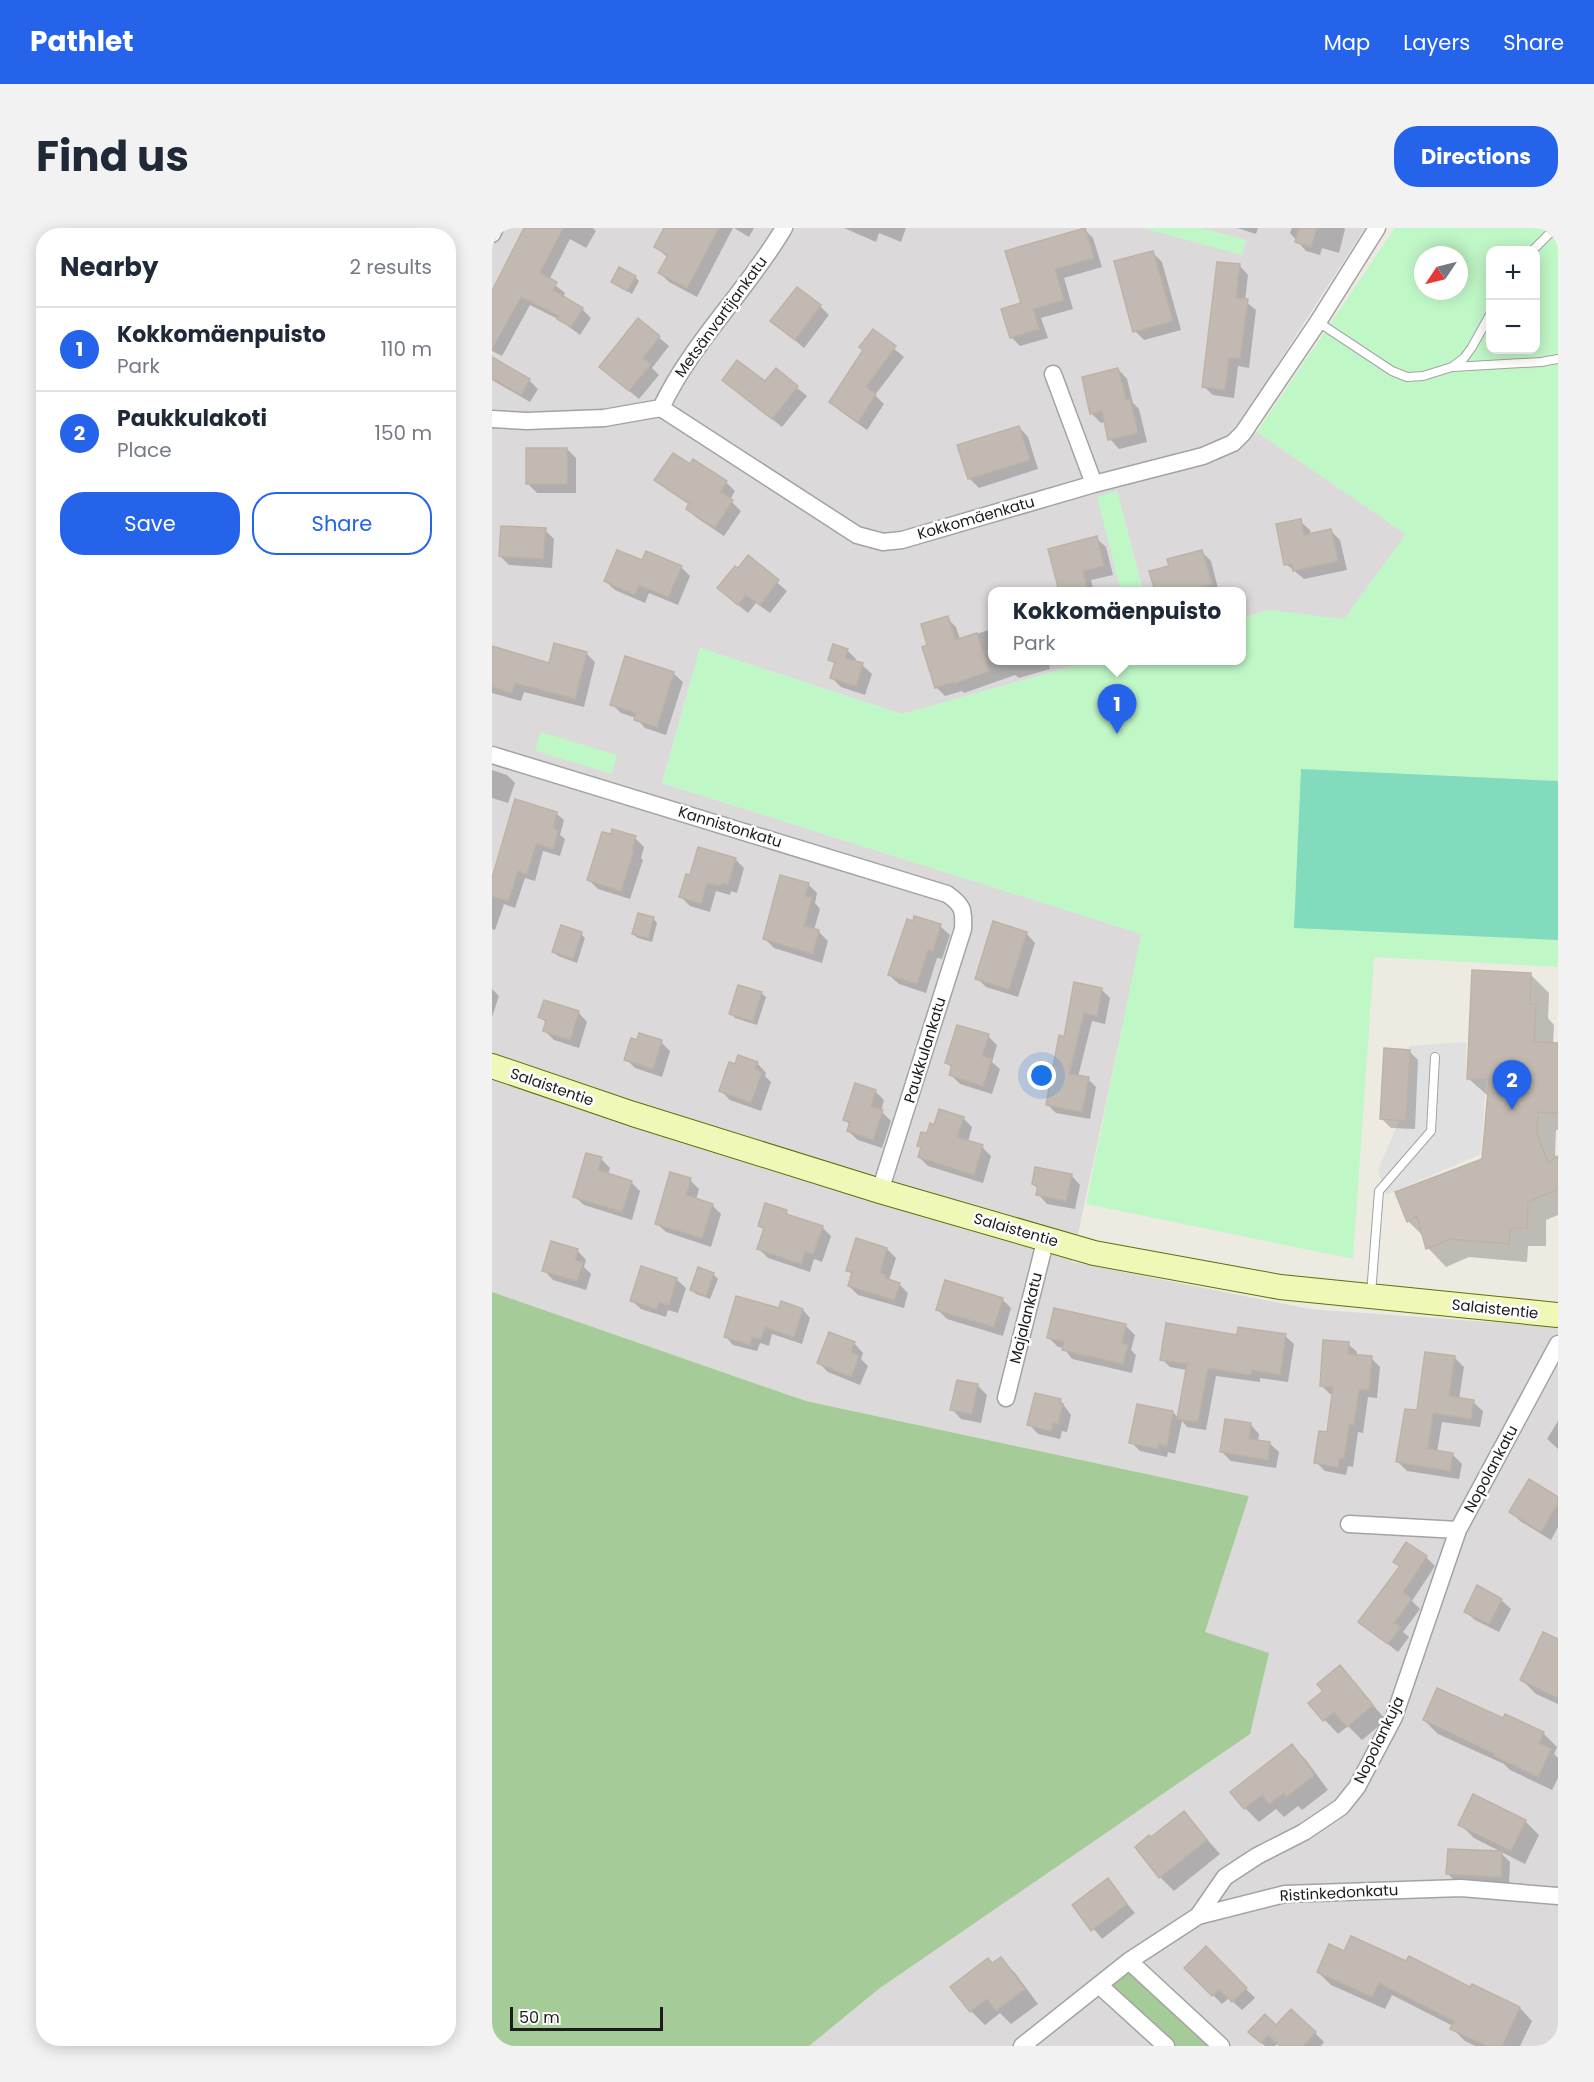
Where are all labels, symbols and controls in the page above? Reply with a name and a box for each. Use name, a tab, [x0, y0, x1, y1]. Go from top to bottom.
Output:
text: Pathlet	[30, 22, 134, 61]
text: Map	[1324, 28, 1370, 57]
text: Layers	[1403, 28, 1470, 57]
text: Share	[1503, 28, 1564, 57]
button: Directions	[1394, 126, 1558, 187]
text: Find us	[36, 127, 189, 186]
north arrow	[1414, 246, 1468, 300]
map controls	[1486, 246, 1540, 354]
button: +	[1486, 246, 1540, 300]
text: Nearby	[60, 249, 158, 285]
street label: Metsänvartijankatu	[670, 252, 772, 382]
text: 2 results	[349, 253, 432, 281]
button: −	[1486, 300, 1540, 354]
text: Kokkomäenpuisto	[117, 319, 326, 350]
text: 1	[76, 335, 83, 363]
text: 110 m	[381, 335, 432, 363]
text: Park	[117, 352, 160, 380]
text: Paukkulakoti	[117, 403, 267, 434]
text: 2	[74, 419, 85, 447]
text: 150 m	[375, 419, 432, 447]
text: Place	[117, 436, 172, 464]
street label: Kokkomäenkatu	[915, 491, 1037, 544]
button: Save	[60, 492, 240, 555]
button: Share	[252, 492, 432, 555]
popup	[988, 587, 1246, 665]
text: Kokkomäenpuisto	[1013, 596, 1221, 627]
text: Park	[1013, 629, 1056, 657]
pin: 1	[1098, 684, 1136, 734]
street label: Kannistonkatu	[676, 801, 785, 852]
street label: Paukkulankatu	[898, 994, 951, 1105]
pin: 2	[1492, 1060, 1532, 1110]
your location	[1027, 1061, 1056, 1090]
street label: Salaistentie	[508, 1062, 597, 1111]
street label: Salaistentie	[971, 1207, 1061, 1252]
street label: Majalankatu	[1004, 1270, 1047, 1366]
street label: Salaistentie	[1451, 1294, 1539, 1323]
street label: Nopolankatu	[1459, 1421, 1522, 1516]
street label: Nopolankuja	[1348, 1693, 1409, 1787]
street label: Ristinkedonkatu	[1279, 1879, 1399, 1906]
scale bar	[510, 2004, 663, 2032]
text: 50 m	[519, 2006, 560, 2029]

